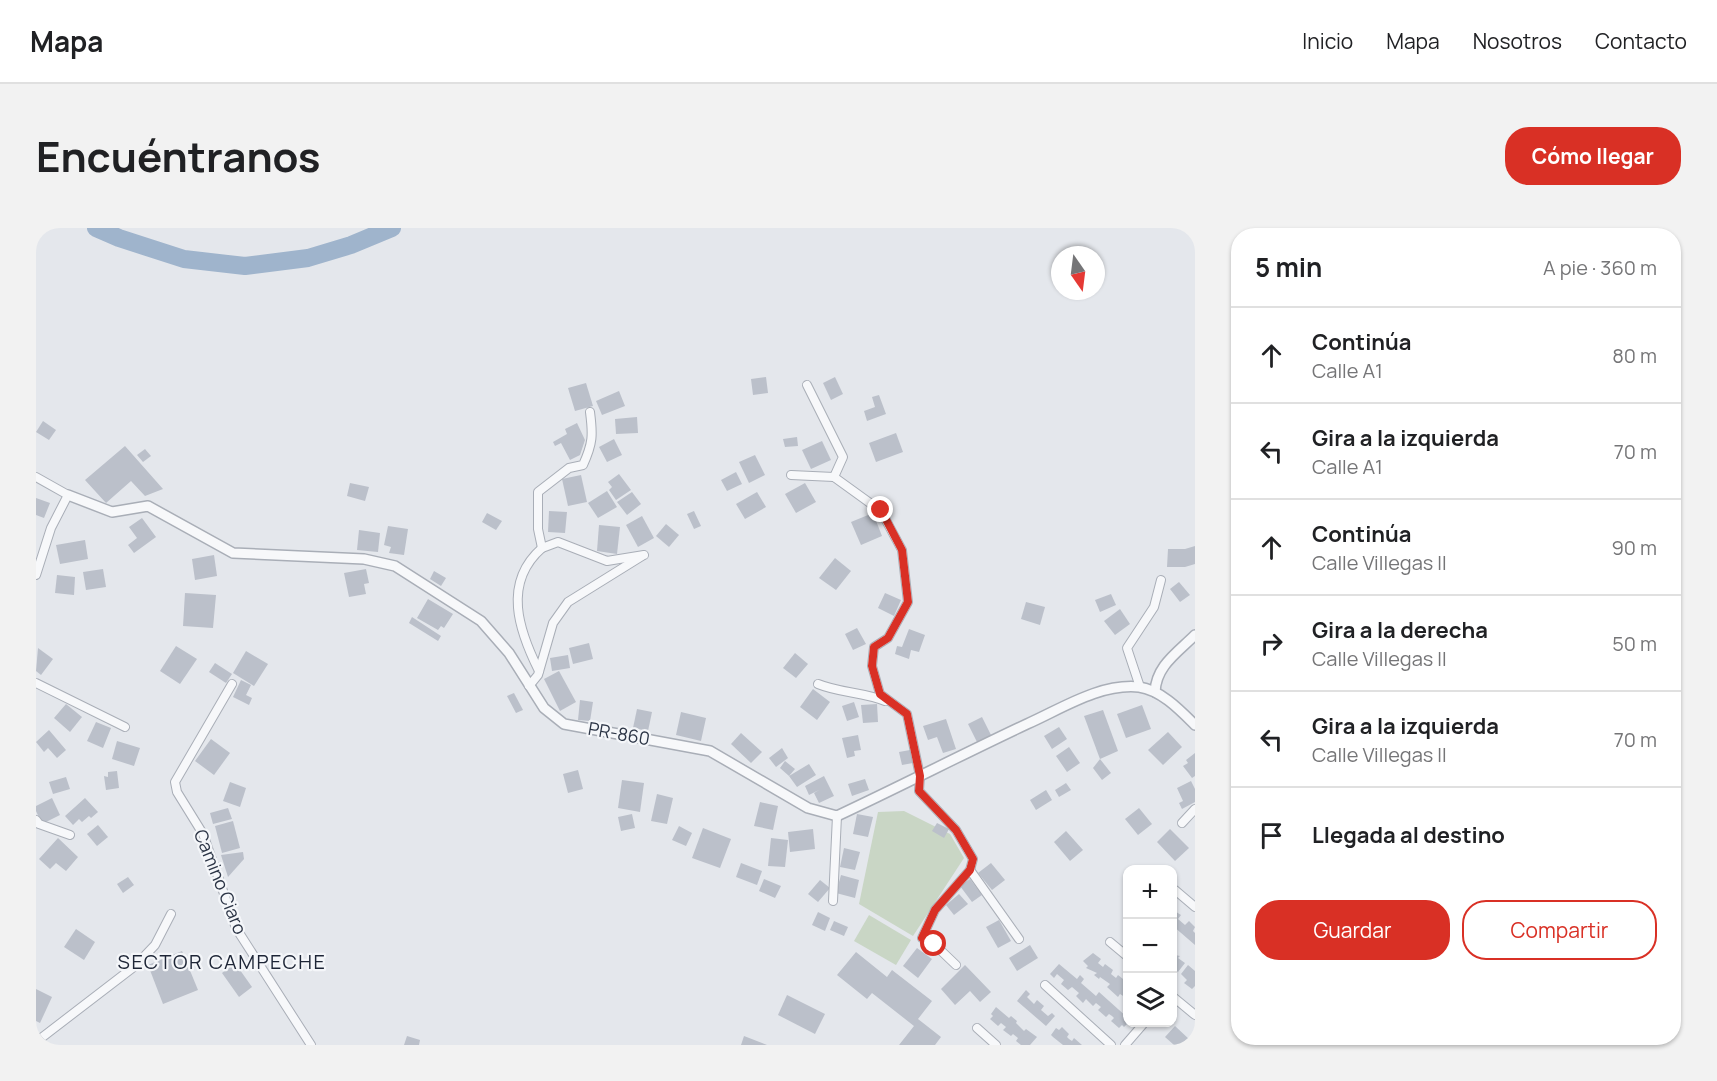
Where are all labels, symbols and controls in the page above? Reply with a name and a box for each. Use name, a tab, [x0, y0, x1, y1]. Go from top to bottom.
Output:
text: Mapa	[30, 22, 103, 60]
text: Inicio	[1302, 27, 1353, 55]
text: Mapa	[1386, 27, 1440, 55]
text: Nosotros	[1473, 27, 1562, 55]
text: Contacto	[1595, 27, 1687, 55]
text: Encuéntranos	[36, 127, 321, 185]
button: Cómo llegar	[1505, 127, 1681, 185]
north arrow	[1051, 246, 1105, 300]
text: 5 min	[1255, 249, 1322, 285]
text: A pie · 360 m	[1543, 254, 1657, 281]
text: Continúa	[1312, 327, 1412, 357]
icon: ahead	[1255, 339, 1288, 372]
text: 80 m	[1612, 342, 1657, 369]
text: Calle A1	[1312, 357, 1383, 384]
text: Gira a la izquierda	[1312, 423, 1499, 453]
icon: left	[1255, 435, 1288, 468]
text: 70 m	[1614, 438, 1657, 465]
text: Calle A1	[1312, 453, 1383, 480]
route end	[867, 496, 893, 522]
text: Continúa	[1312, 519, 1412, 549]
icon: ahead	[1255, 531, 1288, 564]
text: 90 m	[1611, 534, 1657, 561]
text: Calle Villegas II	[1312, 549, 1447, 576]
text: Gira a la derecha	[1312, 615, 1488, 645]
icon: right	[1255, 627, 1288, 660]
text: 50 m	[1612, 630, 1657, 657]
text: Calle Villegas II	[1312, 645, 1447, 672]
text: Gira a la izquierda	[1312, 711, 1499, 741]
street label: PR-860	[586, 716, 652, 750]
icon: left	[1255, 723, 1288, 756]
text: 70 m	[1614, 726, 1657, 753]
text: Calle Villegas II	[1312, 741, 1447, 768]
icon: arrive	[1255, 819, 1288, 852]
text: Llegada al destino	[1312, 820, 1505, 850]
street label: Camino Ciaro	[189, 826, 253, 938]
map controls	[1123, 865, 1177, 1027]
button: +	[1123, 865, 1177, 919]
button: Guardar	[1255, 900, 1450, 960]
button: Compartir	[1462, 900, 1657, 960]
button: −	[1123, 919, 1177, 973]
route start	[920, 930, 946, 956]
district label: SECTOR CAMPECHE	[118, 948, 326, 975]
button: layers	[1123, 973, 1177, 1027]

